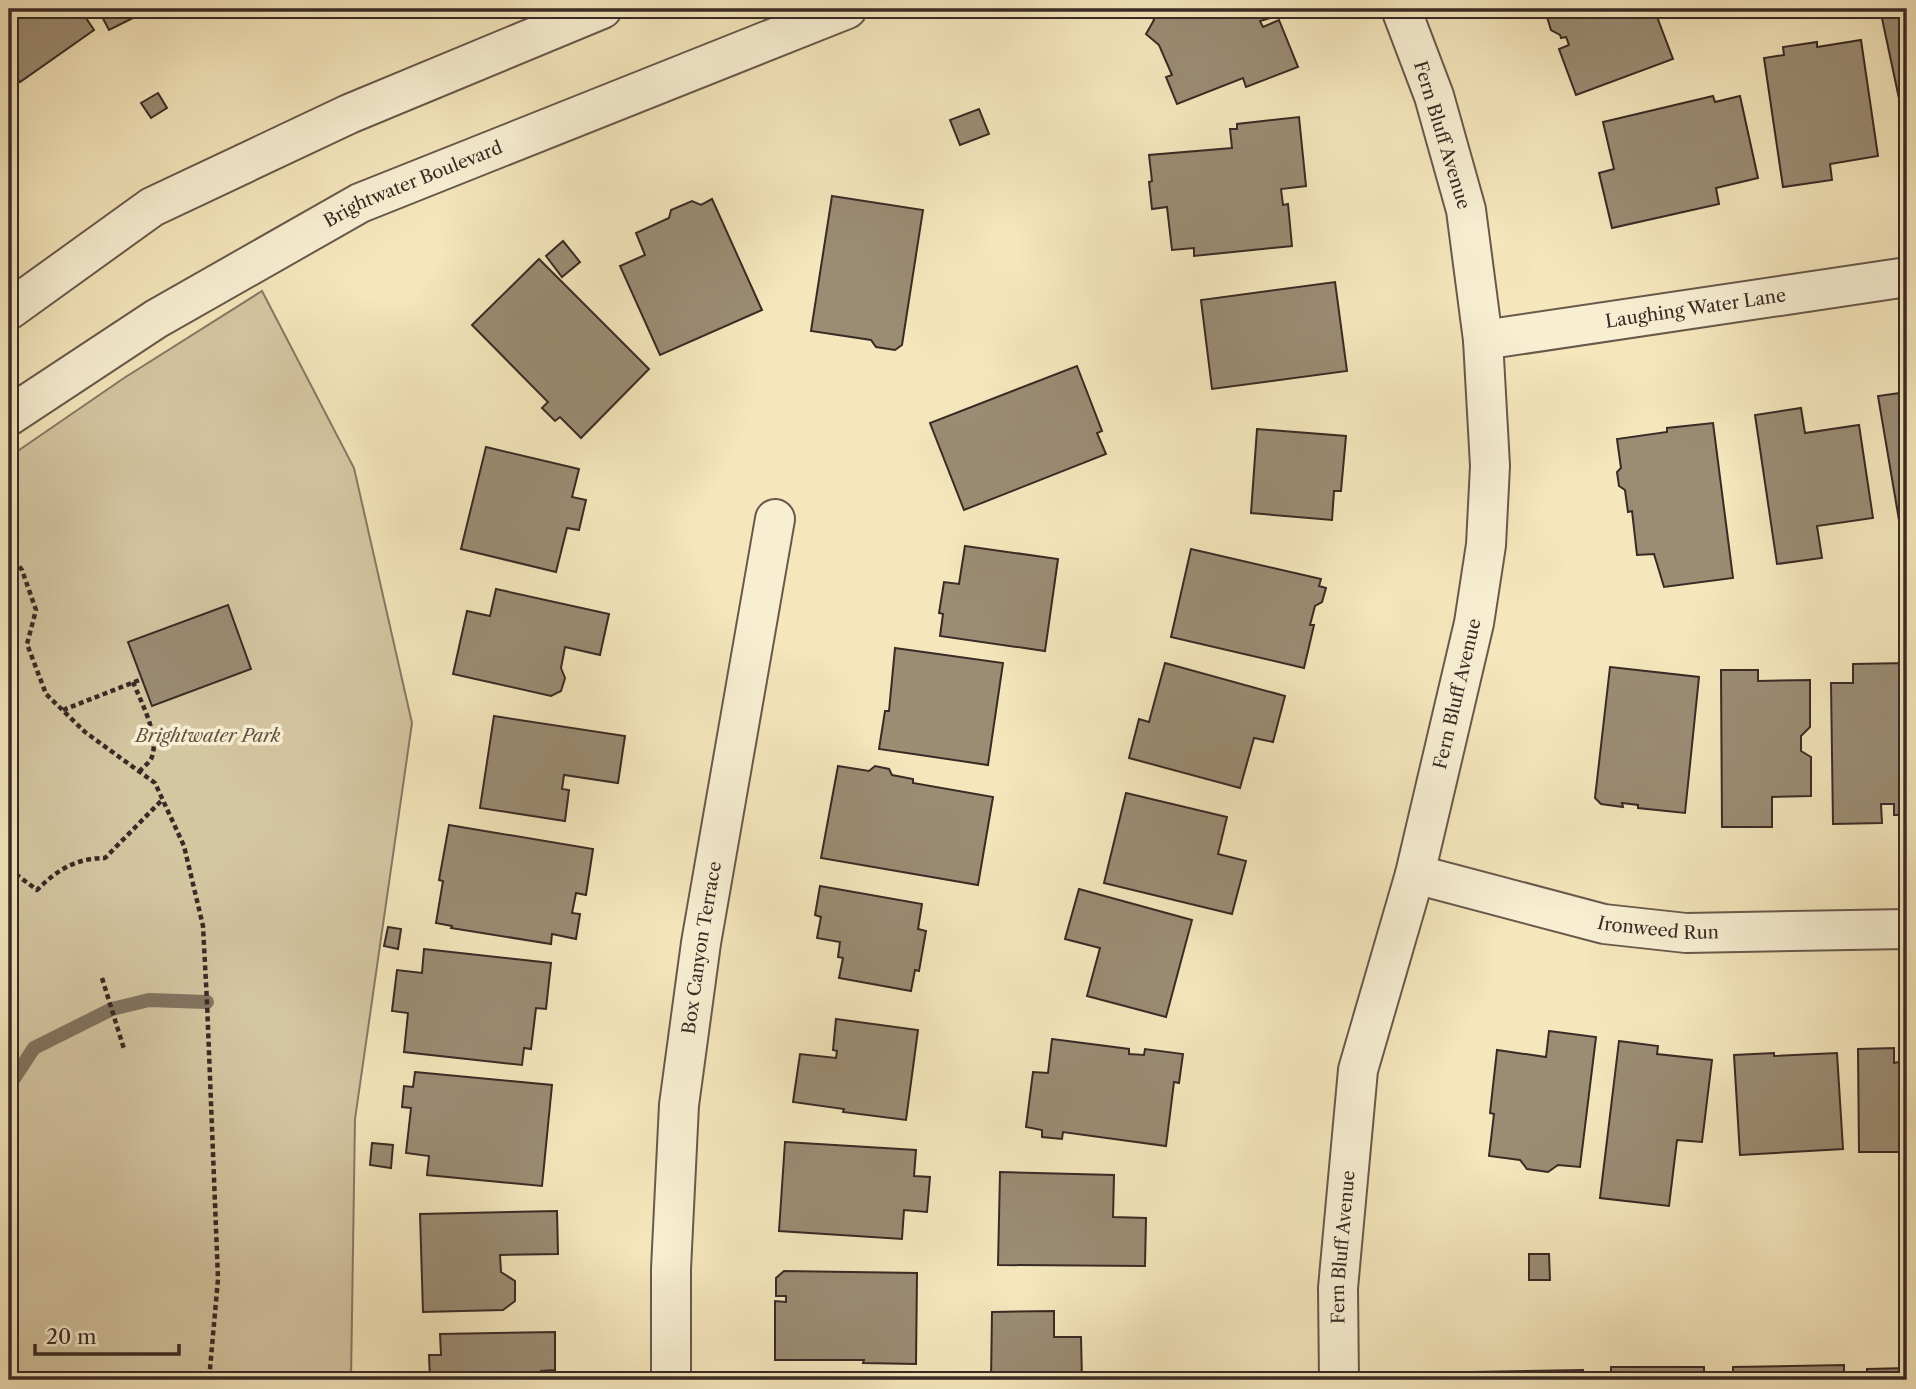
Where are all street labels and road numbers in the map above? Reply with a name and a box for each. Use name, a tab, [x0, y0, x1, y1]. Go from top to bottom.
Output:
street label: Fern Bluff Avenue	[1409, 58, 1475, 212]
street label: Brightwater Boulevard	[320, 136, 506, 232]
street label: Laughing Water Lane	[1604, 284, 1787, 333]
street label: Fern Bluff Avenue	[1429, 616, 1486, 771]
street label: Box Canyon Terrace	[678, 860, 726, 1036]
street label: Ironweed Run	[1595, 912, 1719, 944]
street label: Fern Bluff Avenue	[1327, 1169, 1360, 1324]

